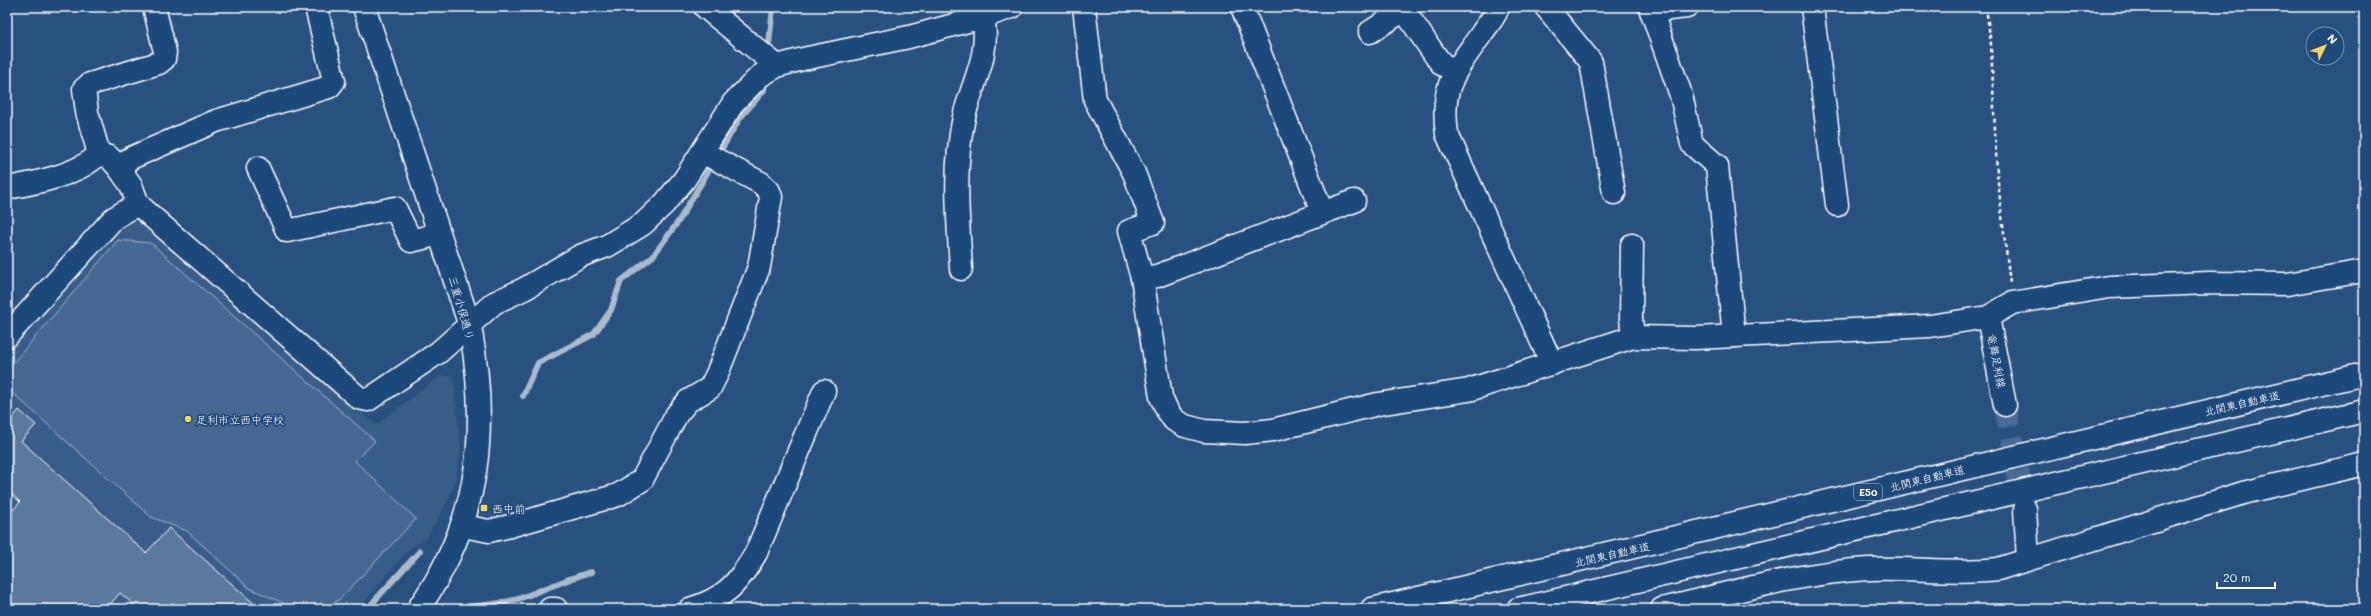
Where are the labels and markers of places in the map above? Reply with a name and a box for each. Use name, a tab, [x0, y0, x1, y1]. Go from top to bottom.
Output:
place label: 足利市立西中学校	[196, 412, 284, 427]
marker: 足利市立西中学校	[183, 414, 193, 424]
place label: 西中前	[492, 501, 525, 516]
marker: 西中前	[479, 503, 489, 513]

